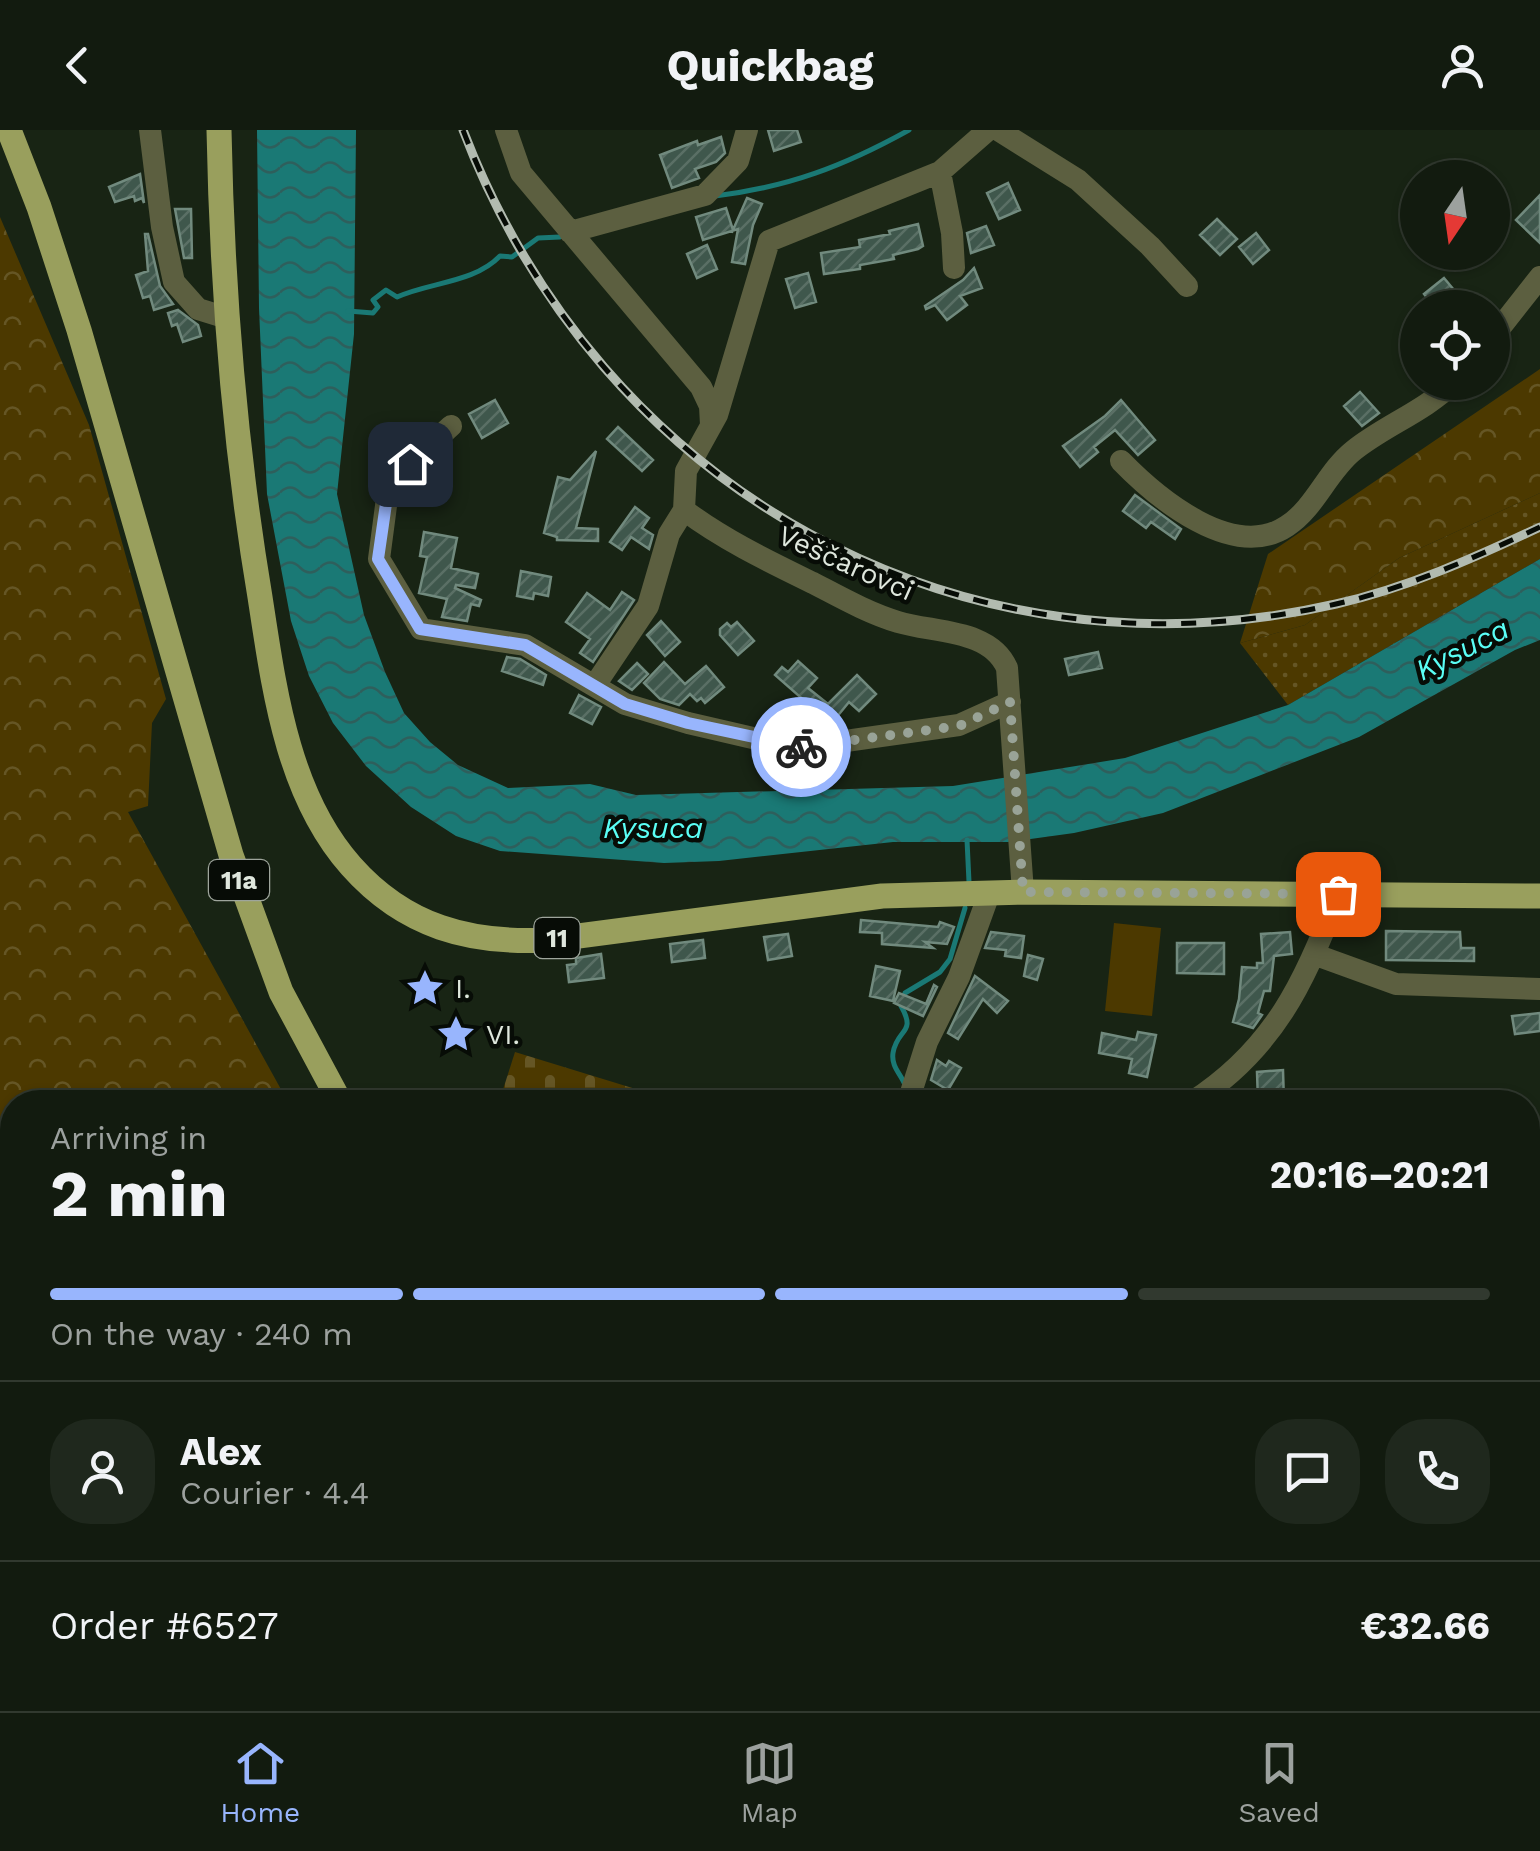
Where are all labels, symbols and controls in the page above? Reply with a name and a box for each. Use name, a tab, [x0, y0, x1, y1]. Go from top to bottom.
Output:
icon: back	[50, 38, 105, 93]
icon: person	[1435, 38, 1490, 93]
text: Quickbag	[666, 39, 874, 92]
north arrow	[1400, 160, 1510, 270]
map controls	[1400, 160, 1510, 400]
button: locate	[1400, 290, 1510, 400]
pin	[368, 422, 453, 507]
icon: home	[383, 437, 438, 492]
street label: Veščarovci	[773, 518, 919, 608]
water label: Kysuca	[1409, 611, 1515, 687]
courier	[751, 697, 851, 797]
icon: bike	[774, 720, 829, 775]
water label: Kysuca	[603, 810, 703, 845]
pin	[1296, 852, 1381, 937]
road number: 11a	[209, 860, 269, 900]
icon: bag	[1311, 867, 1366, 922]
road number: 11	[534, 918, 580, 958]
place icon: I.	[404, 967, 446, 1009]
place label: I.	[455, 972, 471, 1005]
place icon: VI.	[435, 1013, 477, 1055]
place label: VI.	[486, 1018, 520, 1051]
text: Arriving in	[50, 1119, 207, 1157]
text: 20:16–20:21	[1269, 1153, 1490, 1197]
text: 2 min	[50, 1156, 228, 1232]
text: On the way · 240 m	[50, 1315, 353, 1353]
button: person	[50, 1419, 155, 1524]
button: chat	[1255, 1419, 1360, 1524]
button: phone	[1385, 1419, 1490, 1524]
text: Alex	[180, 1430, 262, 1474]
text: Courier · 4.4	[180, 1474, 369, 1512]
text: Order #6527	[50, 1604, 279, 1648]
text: €32.66	[1361, 1604, 1490, 1648]
tab: Home	[220, 1736, 300, 1829]
tab: Map	[741, 1736, 798, 1829]
tab: Saved	[1238, 1736, 1320, 1829]

